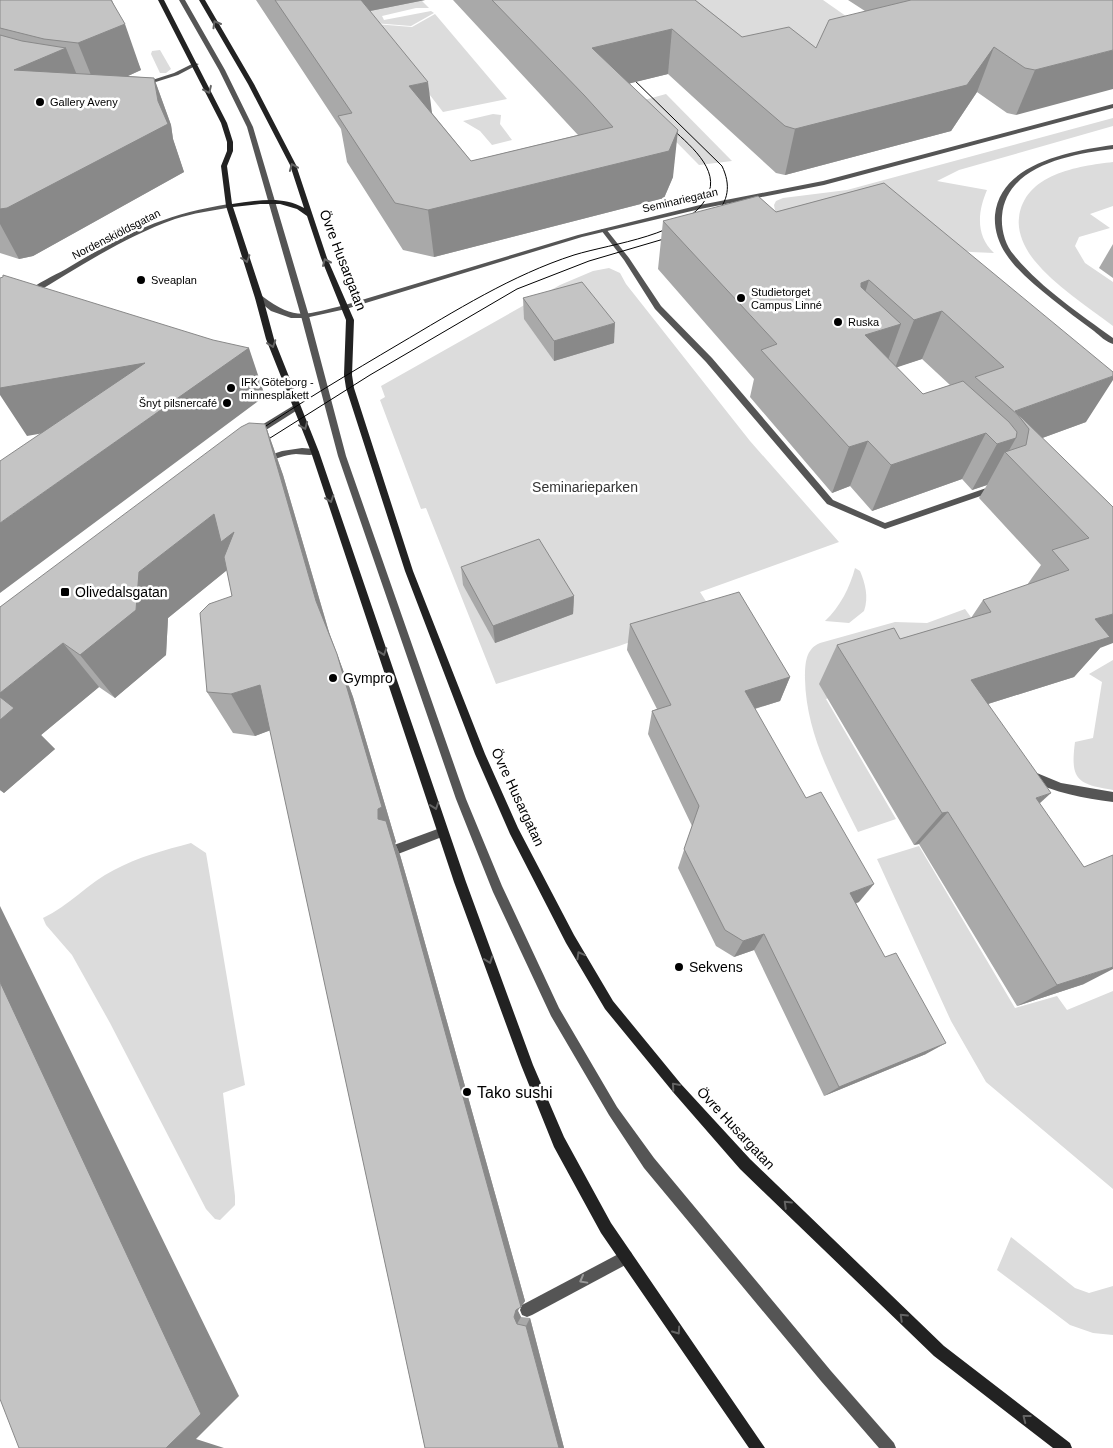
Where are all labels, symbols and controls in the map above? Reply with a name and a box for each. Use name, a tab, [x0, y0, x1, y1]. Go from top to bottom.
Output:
one-way arrow	[213, 21, 223, 30]
one-way arrow	[202, 85, 212, 94]
marker: Gallery Aveny	[34, 96, 46, 108]
place label: Gallery Aveny	[50, 96, 118, 108]
one-way arrow	[289, 163, 299, 172]
street label: Seminariegatan	[641, 185, 719, 215]
street label: Nordenskiöldsgatan	[70, 207, 162, 261]
street label: Övre Husargatan	[316, 207, 371, 313]
one-way arrow	[241, 254, 251, 262]
one-way arrow	[322, 258, 332, 267]
marker: Sveaplan	[135, 274, 147, 286]
place label: Sveaplan	[151, 274, 197, 286]
place label: Studietorget Campus Linné	[751, 286, 822, 311]
marker: Studietorget Campus Linné	[735, 292, 747, 304]
marker: Ruska	[832, 316, 844, 328]
place label: Ruska	[848, 316, 880, 328]
one-way arrow	[266, 339, 276, 348]
place label: IFK Göteborg - minnesplakett	[241, 376, 314, 401]
marker: IFK Göteborg - minnesplakett	[225, 382, 237, 394]
place label: Šnyt pilsnercafé	[139, 397, 217, 409]
marker: Šnyt pilsnercafé	[221, 397, 233, 409]
one-way arrow	[297, 421, 308, 430]
park label: Seminarieparken	[532, 479, 638, 495]
one-way arrow	[325, 494, 335, 502]
place label: Olivedalsgatan	[75, 584, 168, 600]
marker: Olivedalsgatan	[59, 586, 71, 598]
one-way arrow	[377, 648, 387, 656]
place label: Gympro	[343, 670, 393, 686]
marker: Gympro	[327, 672, 339, 684]
street label: Övre Husargatan	[488, 745, 549, 849]
one-way arrow	[429, 802, 439, 810]
one-way arrow	[576, 951, 586, 960]
one-way arrow	[483, 955, 493, 963]
place label: Sekvens	[689, 959, 743, 975]
marker: Sekvens	[673, 961, 685, 973]
one-way arrow	[672, 1082, 681, 1091]
street label: Övre Husargatan	[694, 1083, 779, 1172]
place label: Tako sushi	[477, 1084, 553, 1101]
marker: Tako sushi	[461, 1086, 473, 1098]
one-way arrow	[783, 1201, 792, 1210]
one-way arrow	[579, 1274, 588, 1284]
one-way arrow	[900, 1314, 909, 1323]
one-way arrow	[671, 1325, 680, 1335]
one-way arrow	[1023, 1416, 1032, 1424]

